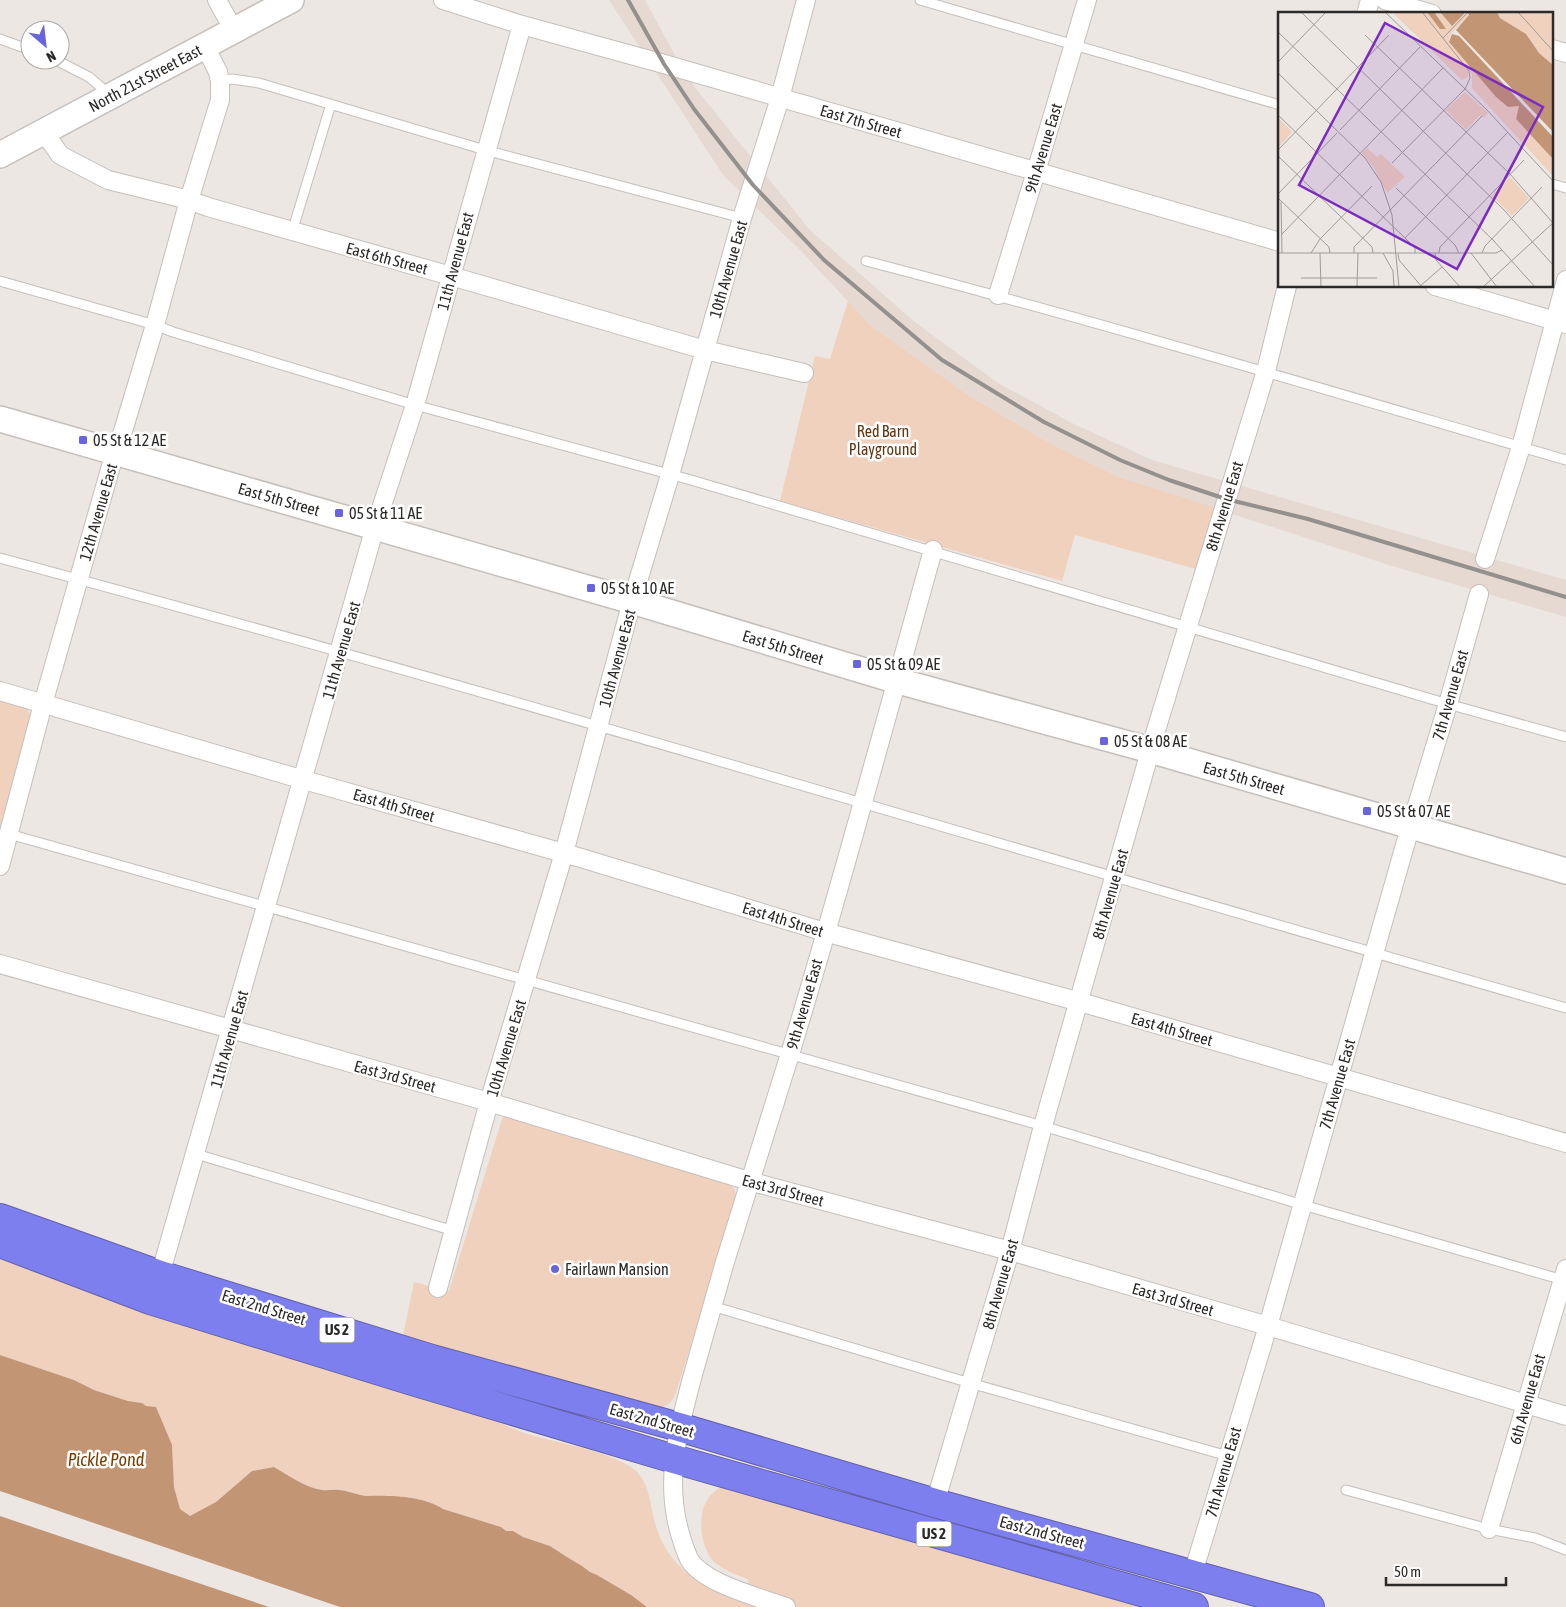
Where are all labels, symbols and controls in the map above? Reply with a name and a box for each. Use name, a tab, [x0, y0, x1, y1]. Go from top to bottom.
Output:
inset map	[1278, 12, 1554, 288]
north arrow	[20, 20, 70, 70]
street label: North 21st Street East	[85, 40, 205, 115]
text: N	[44, 47, 59, 65]
street label: 9th Avenue East	[1021, 100, 1065, 195]
street label: East 7th Street	[818, 101, 904, 141]
street label: 11th Avenue East	[433, 210, 477, 312]
street label: 10th Avenue East	[705, 218, 751, 320]
street label: East 6th Street	[344, 238, 430, 278]
park label: Red Barn Playground	[849, 422, 917, 459]
place label: 05 St & 12 AE	[93, 431, 166, 449]
marker: 05 St & 12 AE	[77, 434, 89, 446]
street label: 8th Avenue East	[1202, 458, 1246, 553]
street label: 12th Avenue East	[75, 461, 121, 563]
street label: East 5th Street	[236, 479, 322, 519]
place label: 05 St & 11 AE	[349, 504, 422, 522]
marker: 05 St & 11 AE	[333, 507, 345, 519]
place label: 05 St & 10 AE	[601, 579, 674, 597]
marker: 05 St & 10 AE	[585, 582, 597, 594]
street label: 11th Avenue East	[318, 599, 364, 701]
street label: 10th Avenue East	[595, 607, 639, 709]
street label: East 5th Street	[740, 626, 826, 668]
street label: 7th Avenue East	[1429, 647, 1472, 742]
place label: 05 St & 09 AE	[867, 655, 940, 673]
marker: 05 St & 09 AE	[851, 658, 863, 670]
place label: 05 St & 08 AE	[1114, 732, 1187, 750]
marker: 05 St & 08 AE	[1098, 735, 1110, 747]
street label: East 5th Street	[1201, 758, 1287, 798]
street label: East 4th Street	[351, 785, 437, 825]
place label: 05 St & 07 AE	[1377, 802, 1450, 820]
marker: 05 St & 07 AE	[1361, 805, 1373, 817]
street label: 8th Avenue East	[1089, 846, 1132, 941]
street label: East 4th Street	[740, 898, 826, 940]
street label: 9th Avenue East	[783, 956, 826, 1051]
street label: 11th Avenue East	[206, 988, 252, 1090]
street label: 10th Avenue East	[483, 997, 529, 1099]
street label: East 4th Street	[1129, 1009, 1215, 1049]
street label: 7th Avenue East	[1316, 1036, 1359, 1131]
street label: East 3rd Street	[352, 1056, 438, 1096]
street label: East 3rd Street	[740, 1170, 826, 1210]
street label: 8th Avenue East	[979, 1236, 1022, 1331]
place label: Fairlawn Mansion	[565, 1260, 669, 1278]
marker: Fairlawn Mansion	[549, 1263, 561, 1275]
street label: East 3rd Street	[1130, 1279, 1216, 1319]
street label: East 2nd Street	[220, 1286, 309, 1328]
road number: US 2	[320, 1318, 354, 1342]
street label: 6th Avenue East	[1506, 1351, 1549, 1446]
street label: East 2nd Street	[608, 1399, 697, 1441]
street label: 7th Avenue East	[1202, 1424, 1245, 1519]
water label: Pickle Pond	[68, 1449, 145, 1470]
street label: East 2nd Street	[998, 1512, 1087, 1552]
road number: US 2	[916, 1522, 952, 1546]
scale bar	[1386, 1554, 1506, 1586]
text: 50 m	[1394, 1563, 1421, 1580]

